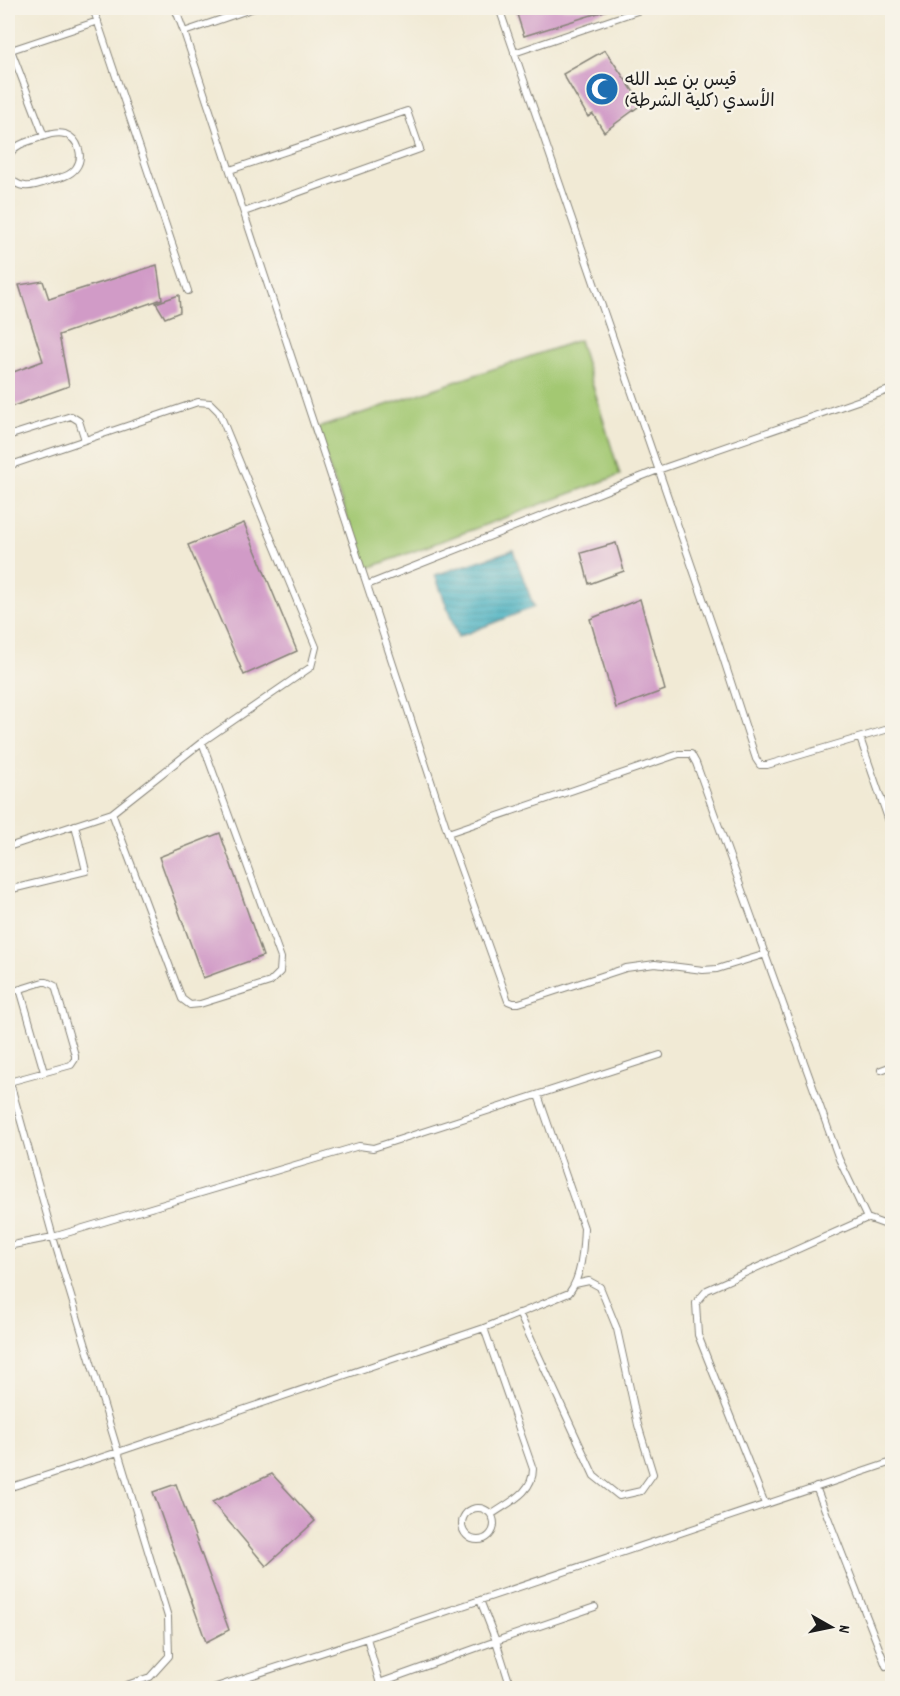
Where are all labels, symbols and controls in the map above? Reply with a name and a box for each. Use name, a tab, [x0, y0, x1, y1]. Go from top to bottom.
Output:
place label: قيس بن عبد الله الأسدي (كلية الشرطة)	[625, 69, 775, 115]
mosque icon: قيس بن عبد الله الأسدي (كلية الشرطة)	[584, 71, 620, 107]
north arrow	[801, 1597, 861, 1657]
text: N	[831, 1623, 855, 1635]

